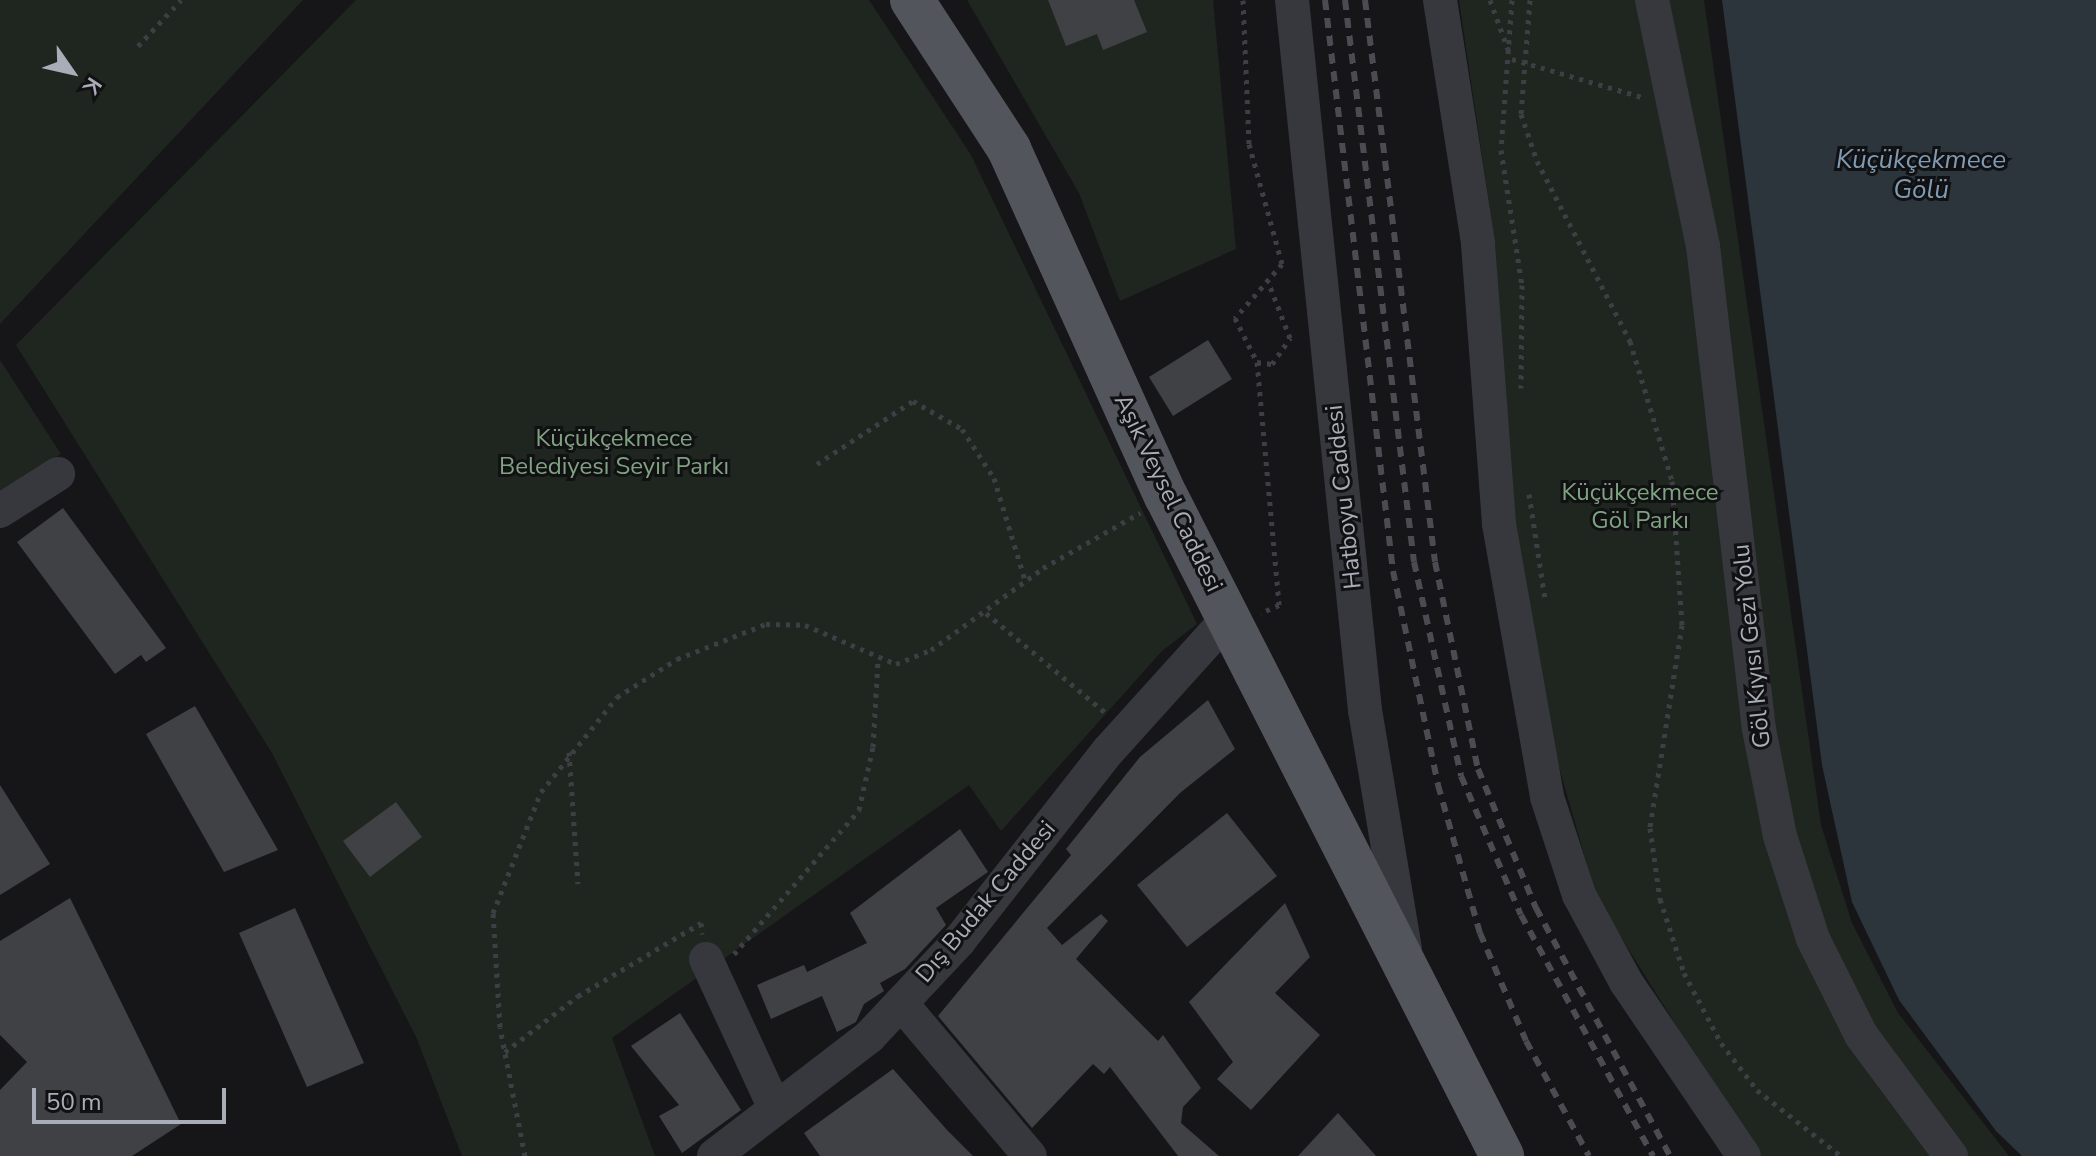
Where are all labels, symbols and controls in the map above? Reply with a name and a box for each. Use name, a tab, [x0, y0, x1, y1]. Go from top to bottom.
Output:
north arrow	[32, 32, 112, 112]
text: K	[75, 71, 108, 100]
water label: Küçükçekmece Gölü	[1836, 144, 2006, 206]
street label: Aşık Veysel Caddesi	[1108, 389, 1228, 597]
street label: Hatboyu Caddesi	[1320, 404, 1368, 590]
park label: Küçükçekmece Belediyesi Seyir Parkı	[499, 425, 729, 481]
park label: Küçükçekmece Göl Parkı	[1561, 479, 1719, 535]
street label: Göl Kıyısı Gezi Yolu	[1727, 543, 1777, 749]
street label: Dış Budak Caddesi	[910, 815, 1062, 989]
scale bar	[36, 1072, 230, 1122]
text: 50 m	[46, 1086, 102, 1118]

